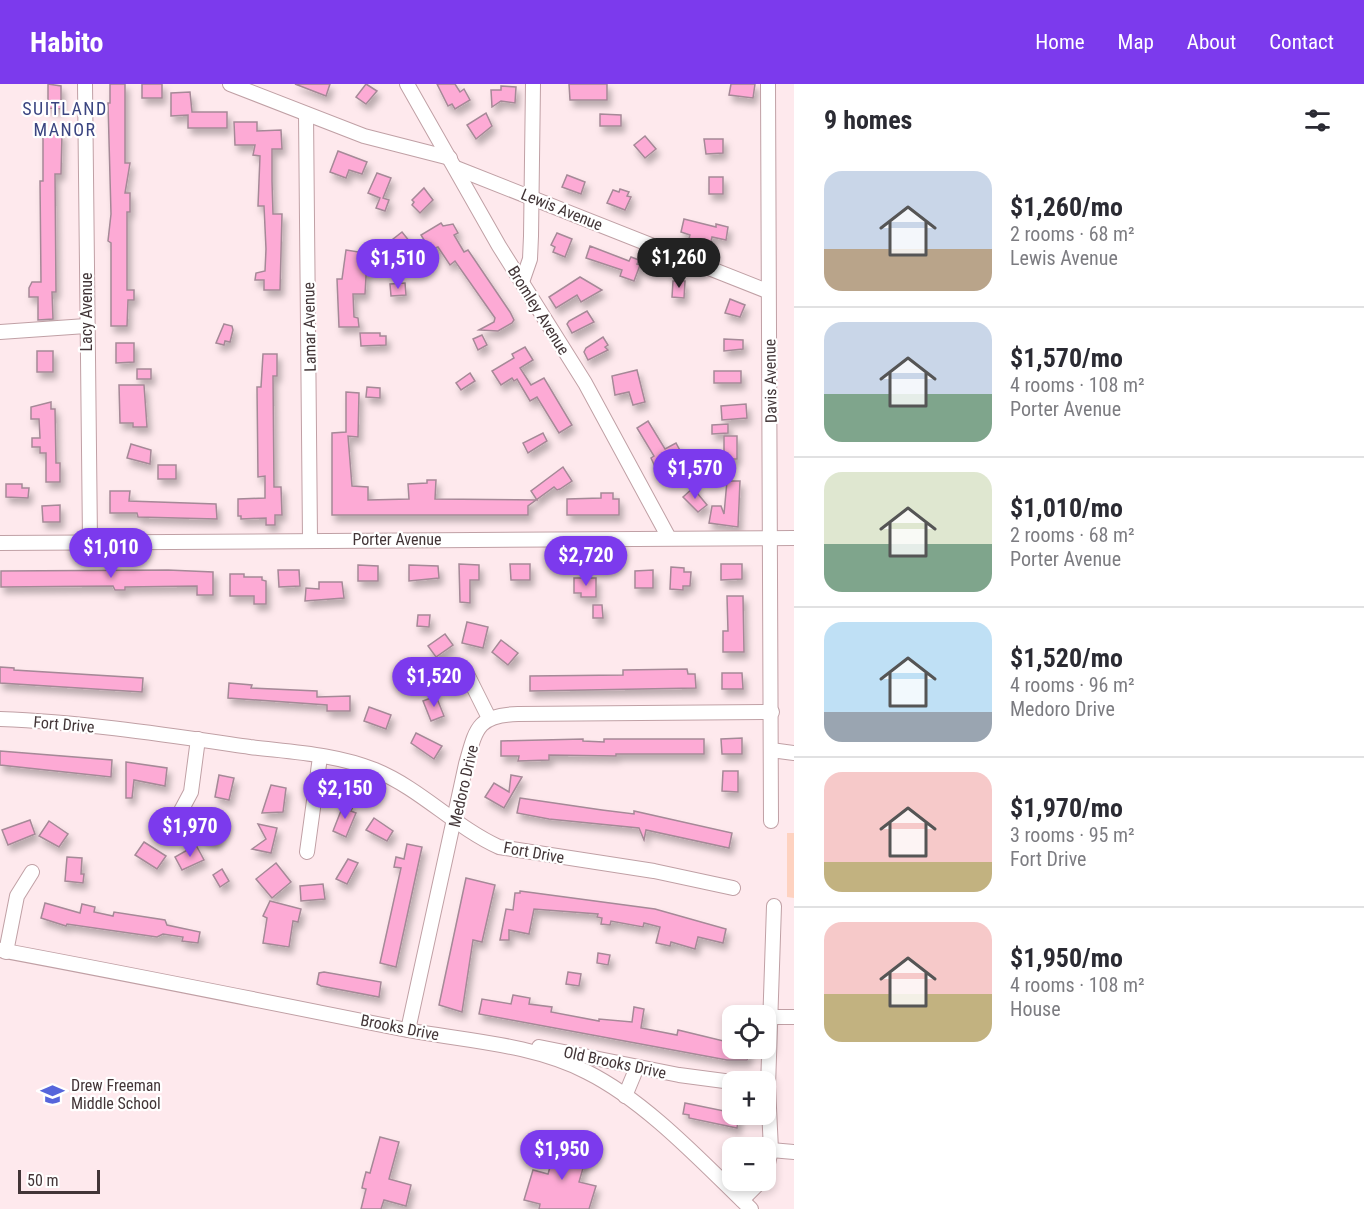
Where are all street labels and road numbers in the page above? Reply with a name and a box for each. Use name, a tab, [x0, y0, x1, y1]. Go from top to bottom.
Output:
street label: Lewis Avenue	[518, 185, 605, 234]
street label: Bromley Avenue	[504, 262, 573, 358]
street label: Lacy Avenue	[77, 272, 96, 352]
street label: Lamar Avenue	[299, 282, 320, 372]
street label: Davis Avenue	[760, 339, 781, 423]
street label: Porter Avenue	[353, 530, 441, 549]
street label: Fort Drive	[33, 712, 95, 737]
street label: Medoro Drive	[445, 743, 482, 829]
street label: Fort Drive	[502, 838, 566, 867]
street label: Brooks Drive	[359, 1011, 441, 1044]
street label: Old Brooks Drive	[562, 1042, 668, 1083]

